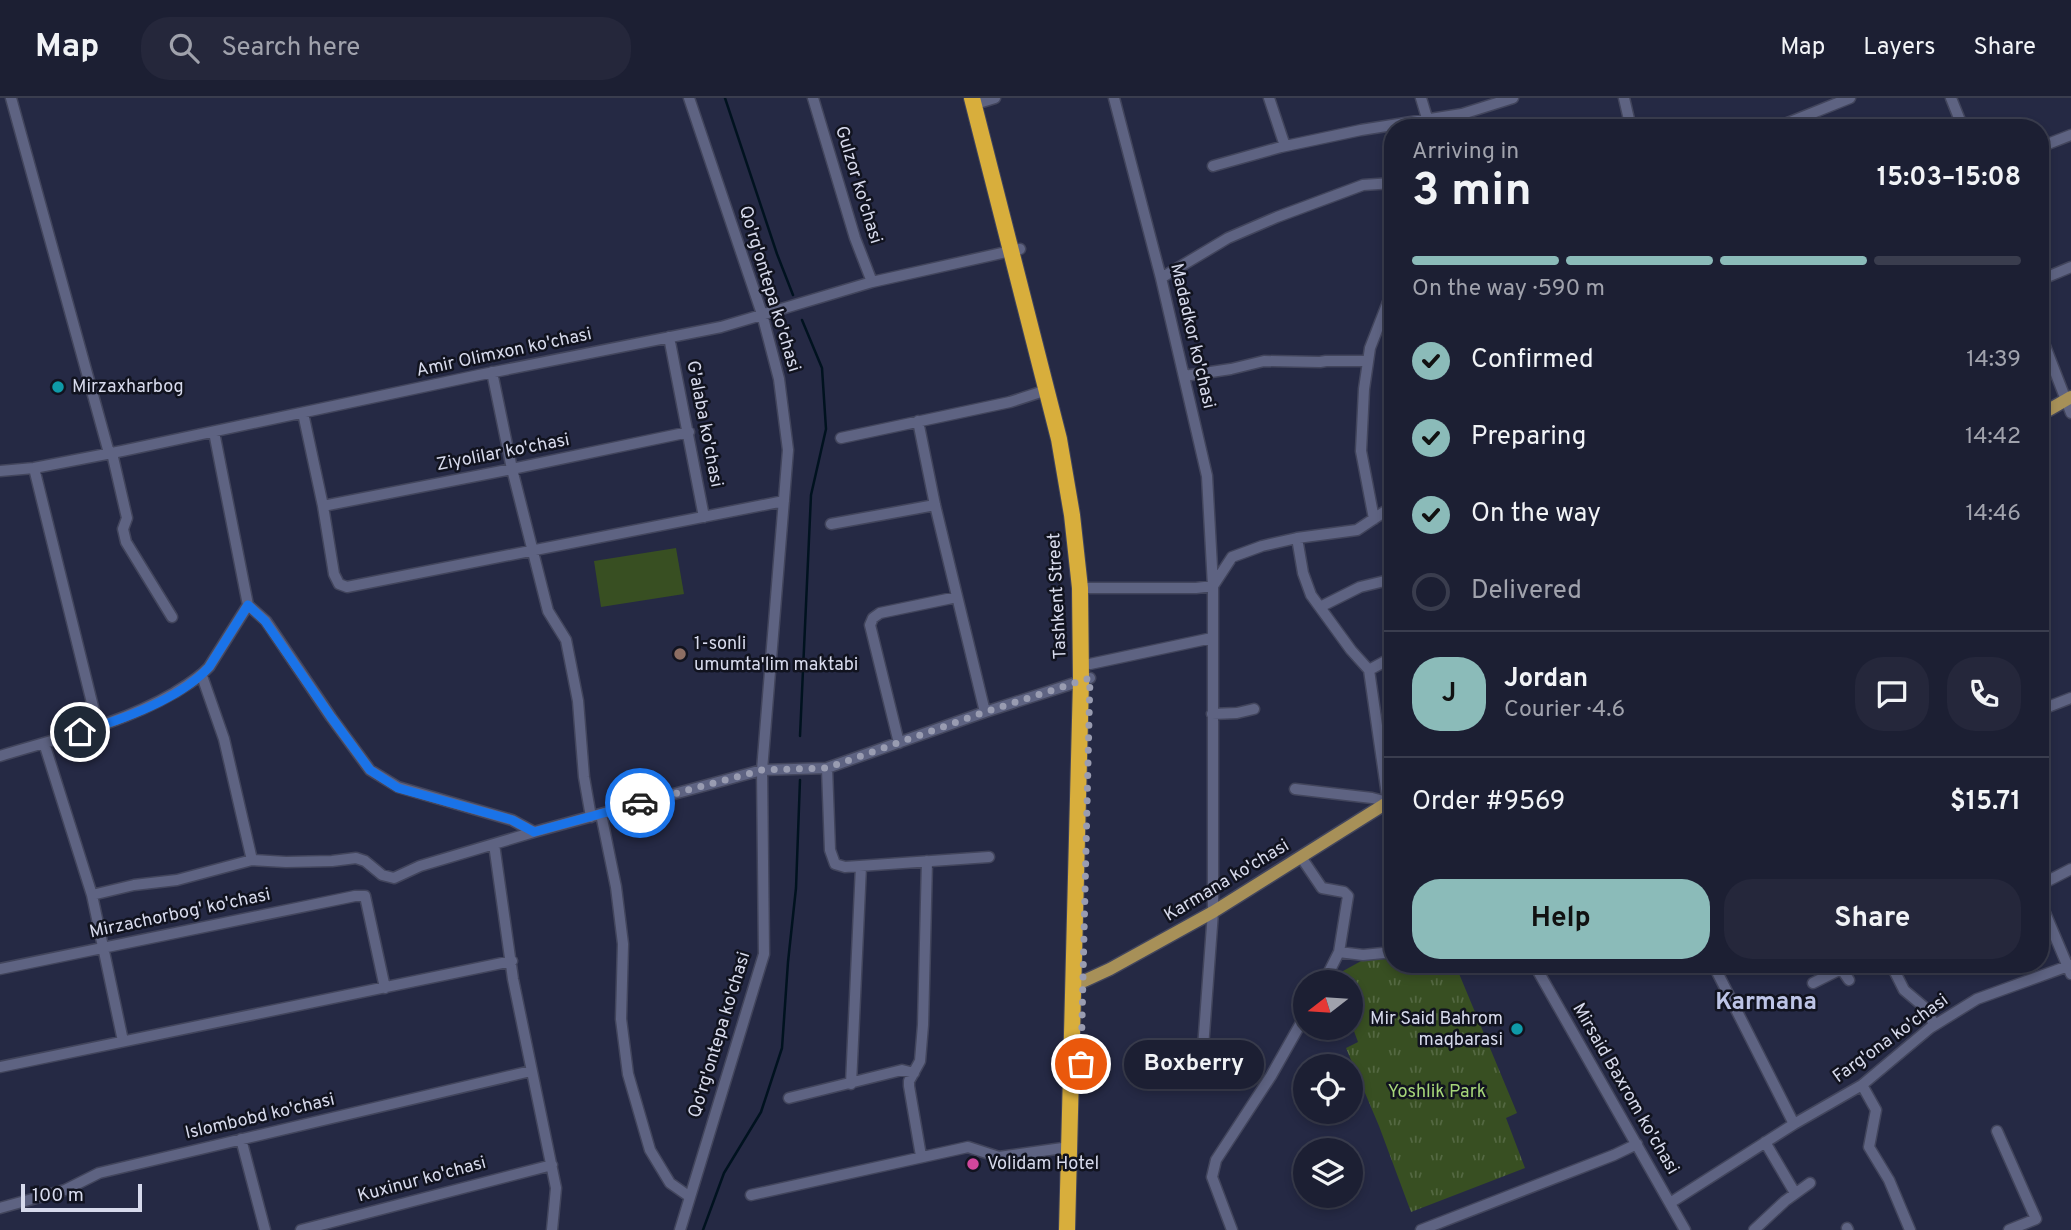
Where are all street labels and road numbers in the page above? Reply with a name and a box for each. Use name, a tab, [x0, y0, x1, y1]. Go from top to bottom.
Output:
street label: Gulzor ko'chasi	[829, 123, 887, 247]
street label: Qo'rg'ontepa ko'chasi	[733, 203, 805, 375]
street label: Madadkor ko'chasi	[1164, 261, 1220, 411]
street label: Amir Olimxon ko'chasi	[414, 323, 594, 383]
street label: G'alaba ko'chasi	[680, 359, 728, 489]
street label: Ziyolilar ko'chasi	[434, 429, 572, 477]
street label: Tashkent Street	[1043, 532, 1073, 660]
street label: Karmana ko'chasi	[1160, 835, 1294, 927]
street label: Mirzachorbog' ko'chasi	[87, 884, 273, 944]
street label: Qo'rg'ontepa ko'chasi	[684, 949, 756, 1121]
street label: Farg'ona ko'chasi	[1829, 989, 1953, 1089]
street label: Mirsaid Baxrom ko'chasi	[1566, 999, 1684, 1179]
street label: Islombobd ko'chasi	[183, 1089, 337, 1145]
street label: Kuxinur ko'chasi	[355, 1152, 489, 1208]

